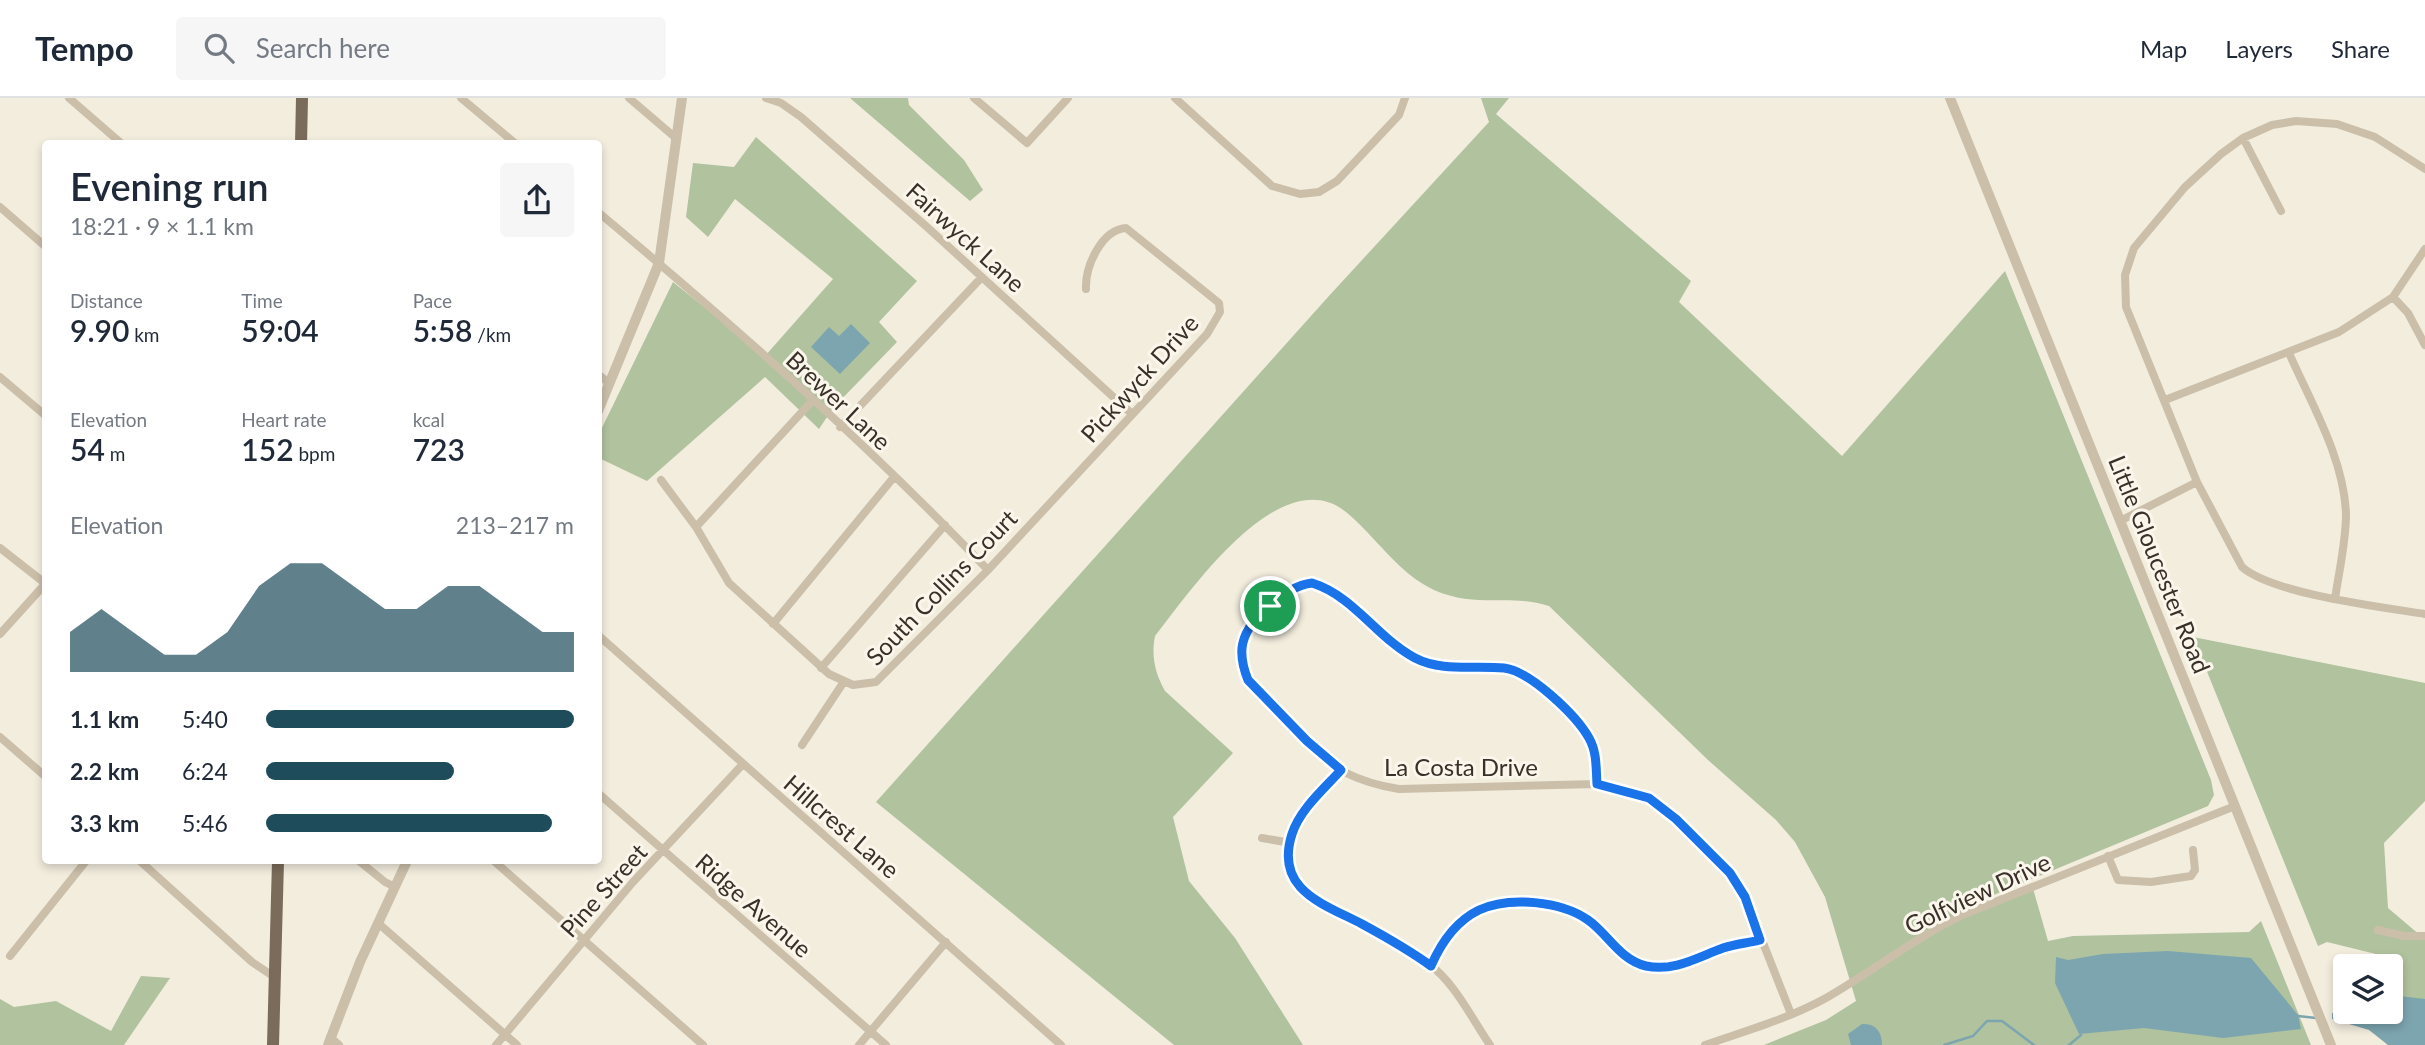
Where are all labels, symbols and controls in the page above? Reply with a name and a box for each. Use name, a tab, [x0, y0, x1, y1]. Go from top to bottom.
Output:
search box	[176, 17, 666, 80]
text: Tempo	[35, 28, 134, 68]
icon: search	[200, 29, 238, 67]
text: Search here	[256, 32, 390, 64]
text: Map	[2140, 34, 2187, 63]
text: Layers	[2225, 34, 2293, 63]
text: Share	[2331, 34, 2390, 63]
text: Evening run	[70, 163, 269, 209]
button: share	[500, 163, 574, 237]
street label: Fairwyck Lane	[901, 176, 1031, 298]
text: 18:21 · 9 × 1.1 km	[70, 212, 254, 240]
text: Distance	[70, 289, 143, 312]
text: Time	[241, 289, 283, 312]
text: Pace	[413, 289, 452, 312]
street label: Pickwyck Drive	[1074, 308, 1204, 448]
text: 9.90	[70, 312, 129, 348]
text: 59:04	[241, 312, 319, 348]
text: 5:58	[413, 312, 472, 348]
text: km	[129, 323, 159, 346]
text: /km	[472, 323, 511, 346]
street label: Brewer Lane	[781, 344, 897, 456]
text: Elevation	[70, 408, 147, 431]
text: Heart rate	[241, 408, 327, 431]
text: kcal	[413, 408, 445, 431]
text: 54	[70, 431, 105, 467]
text: 152	[241, 431, 294, 467]
text: 723	[413, 431, 465, 467]
text: m	[105, 442, 125, 465]
text: bpm	[294, 442, 335, 465]
street label: Little Gloucester Road	[2103, 451, 2217, 677]
street label: South Collins Court	[859, 503, 1023, 671]
text: Elevation	[70, 511, 163, 539]
text: 213–217 m	[456, 511, 574, 539]
pin	[1240, 576, 1300, 636]
icon: arrive	[1251, 587, 1289, 625]
text: 1.1 km	[70, 705, 139, 733]
text: 5:40	[182, 705, 228, 733]
street label: La Costa Drive	[1384, 752, 1538, 781]
text: 2.2 km	[70, 757, 139, 785]
text: 6:24	[182, 757, 228, 785]
street label: Hillcrest Lane	[778, 768, 906, 884]
text: 3.3 km	[70, 809, 139, 837]
text: 5:46	[182, 809, 228, 837]
street label: Pine Street	[554, 837, 653, 943]
street label: Ridge Avenue	[690, 847, 818, 963]
street label: Golfview Drive	[1900, 847, 2054, 939]
map controls	[2333, 954, 2403, 1024]
button: layers	[2333, 954, 2403, 1024]

